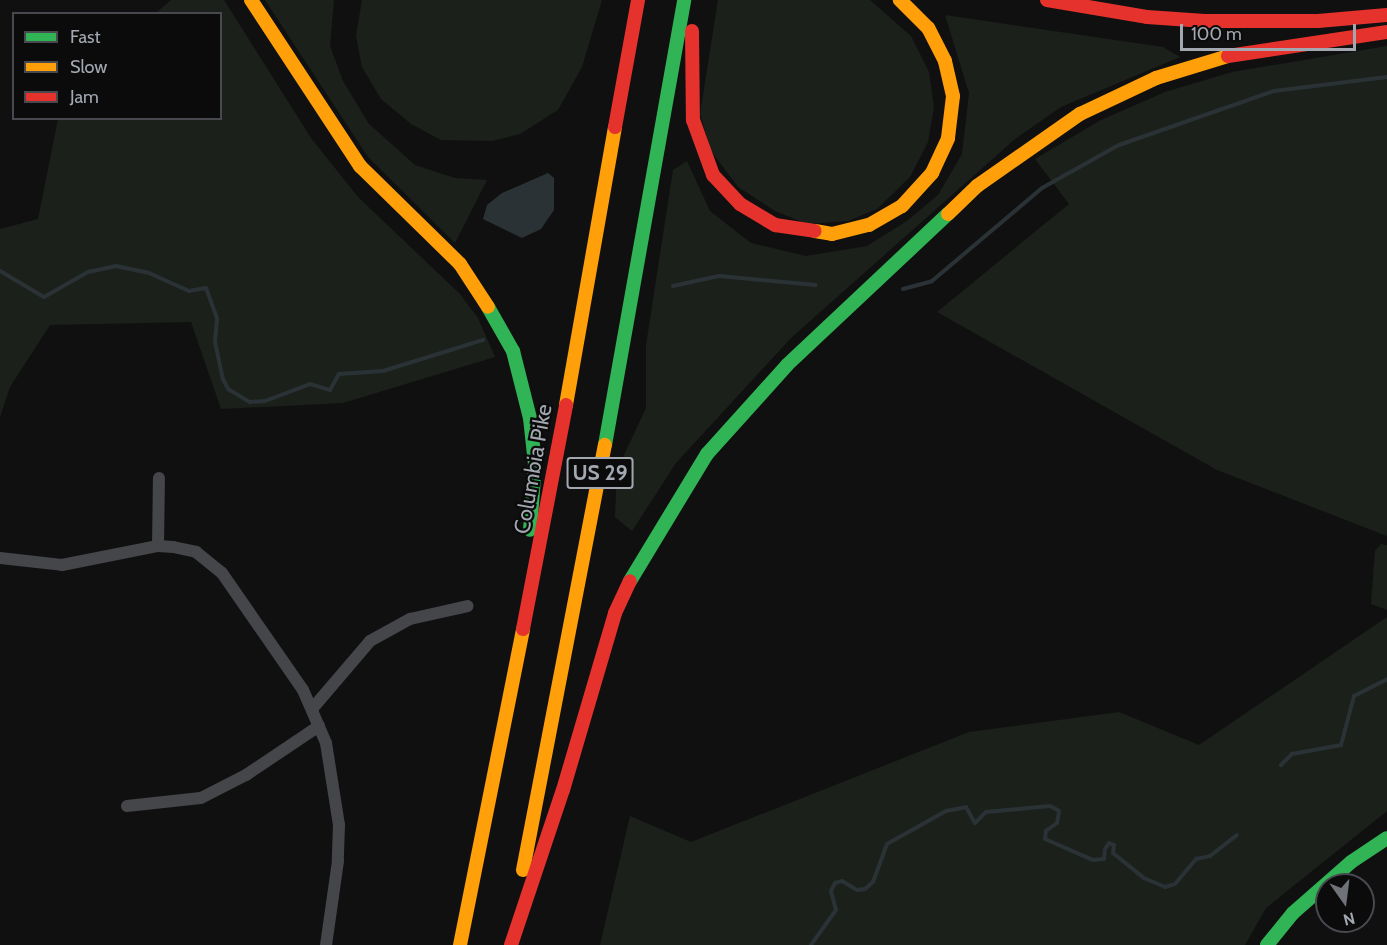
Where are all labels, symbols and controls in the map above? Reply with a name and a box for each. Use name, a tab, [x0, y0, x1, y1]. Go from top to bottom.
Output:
legend	[12, 12, 222, 120]
scale bar	[1183, 12, 1358, 50]
text: 100 m	[1191, 23, 1242, 45]
text: Fast	[70, 26, 101, 48]
text: Slow	[70, 56, 107, 78]
text: Jam	[70, 86, 99, 108]
street label: Columbia Pike	[509, 402, 557, 536]
road number: US 29	[566, 455, 634, 491]
north arrow	[1315, 873, 1375, 933]
text: N	[1341, 908, 1357, 930]

